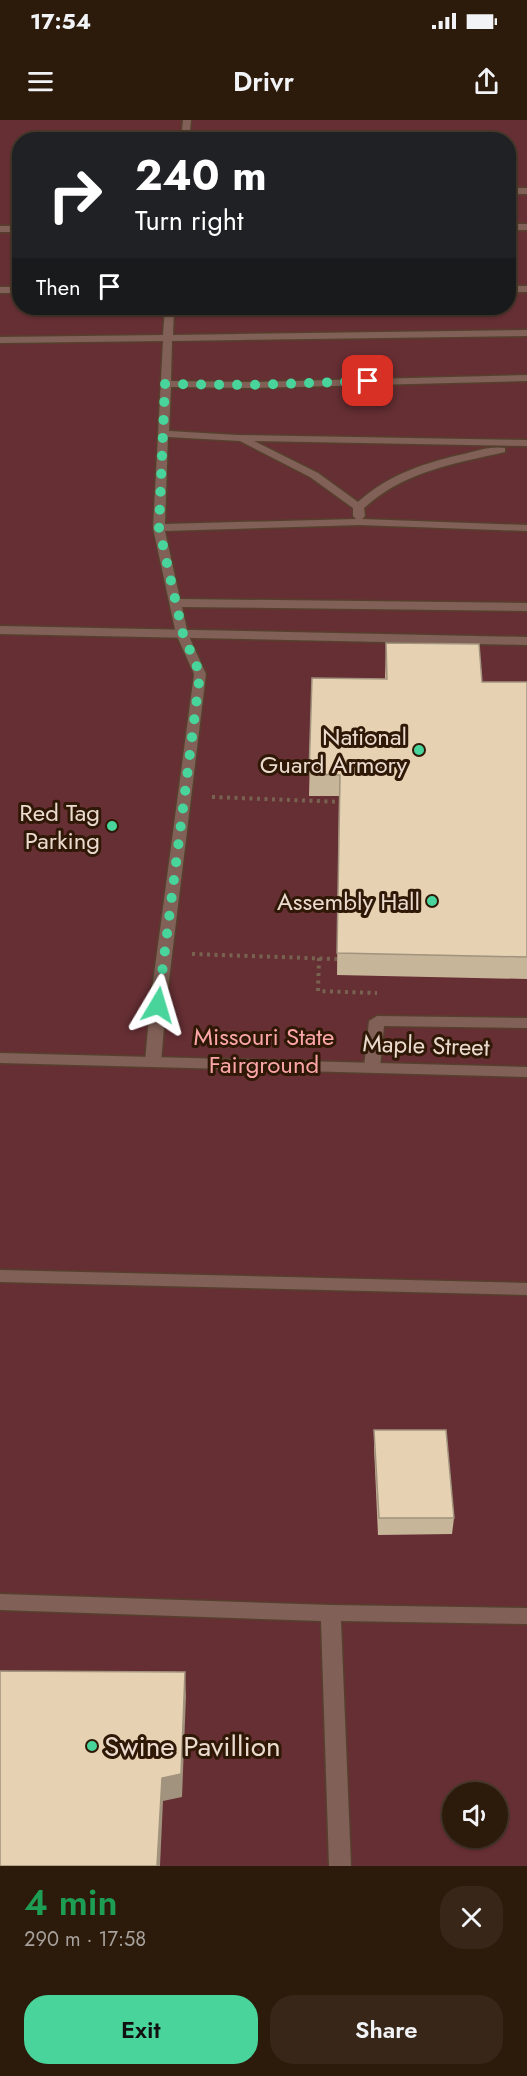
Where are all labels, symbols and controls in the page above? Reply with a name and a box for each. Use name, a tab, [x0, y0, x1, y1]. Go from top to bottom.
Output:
text: 17:54	[30, 5, 91, 37]
text: Drivr	[233, 62, 294, 101]
icon: menu	[24, 65, 57, 98]
icon: share	[470, 65, 503, 98]
text: 240 m	[135, 145, 267, 206]
icon: right	[36, 156, 114, 234]
text: Turn right	[135, 201, 243, 240]
icon: arrive	[93, 270, 126, 303]
text: Then	[36, 271, 81, 303]
pin	[342, 355, 393, 406]
icon: arrive	[351, 364, 384, 397]
place label: National Guard Armory	[260, 719, 407, 782]
marker: National Guard Armory	[412, 743, 426, 757]
place label: Red Tag Parking	[19, 795, 100, 858]
marker: Red Tag Parking	[105, 819, 119, 833]
place label: Assembly Hall	[277, 884, 420, 919]
marker: Assembly Hall	[425, 894, 439, 908]
position arrow	[126, 973, 190, 1037]
park label: Missouri State Fairground	[194, 1019, 334, 1082]
street label: Maple Street	[362, 1025, 490, 1065]
place label: Swine Pavillion	[104, 1726, 281, 1767]
marker: Swine Pavillion	[85, 1739, 99, 1753]
map controls	[442, 1782, 508, 1848]
button: sound	[442, 1782, 508, 1848]
text: 4 min	[24, 1876, 118, 1928]
button: close	[440, 1886, 503, 1949]
text: 290 m · 17:58	[24, 1925, 146, 1954]
button: Exit	[24, 1995, 258, 2064]
button: Share	[270, 1995, 503, 2064]

